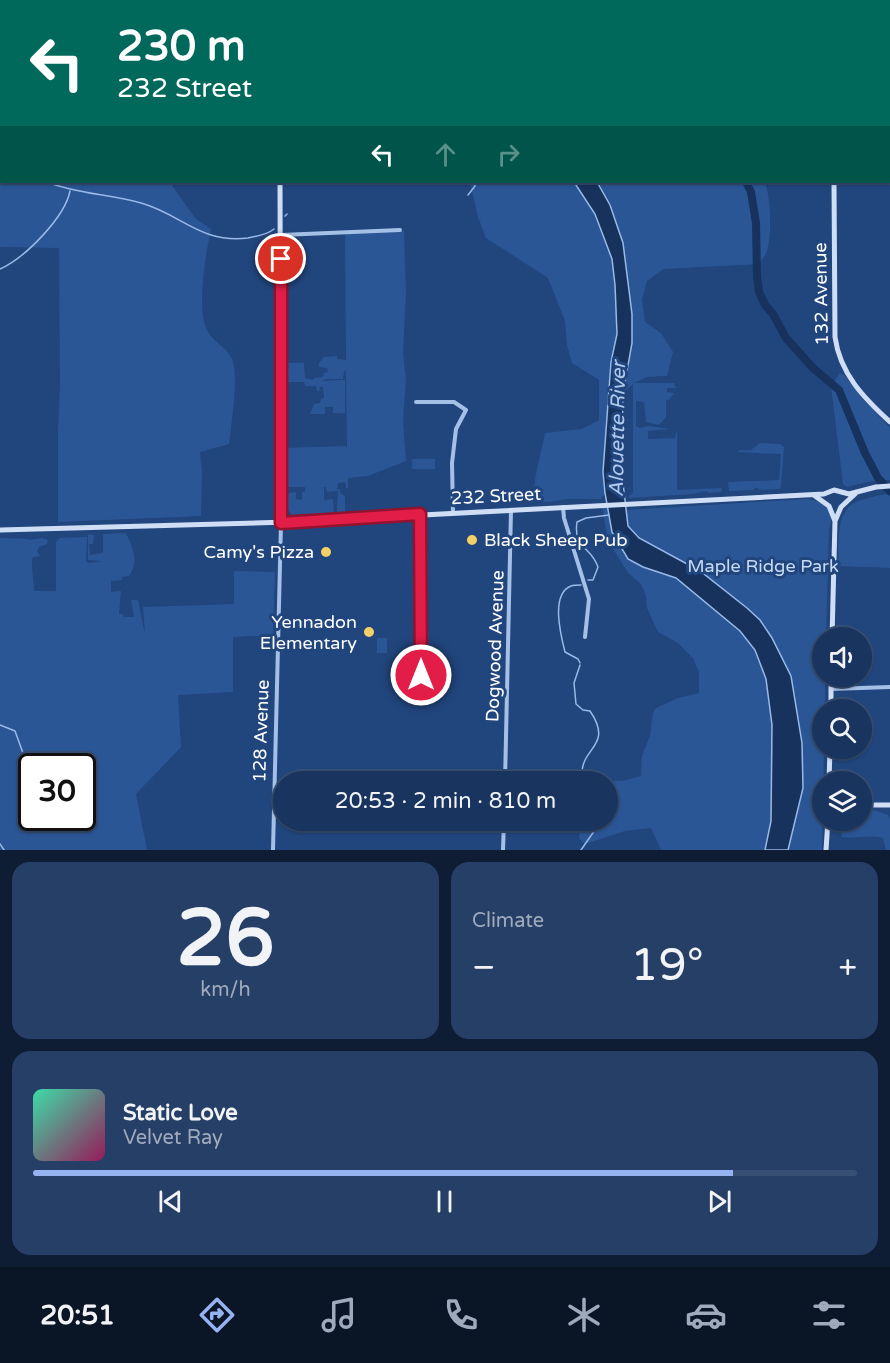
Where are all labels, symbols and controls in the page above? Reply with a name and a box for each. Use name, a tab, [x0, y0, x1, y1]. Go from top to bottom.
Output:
text: 230 m	[117, 21, 246, 72]
icon: left	[18, 24, 96, 102]
text: 232 Street	[117, 72, 252, 105]
icon: left	[366, 138, 399, 171]
icon: ahead	[429, 138, 462, 171]
icon: right	[492, 138, 525, 171]
pin	[255, 233, 306, 284]
icon: arrive	[264, 242, 297, 275]
street label: 132 Avenue	[809, 242, 833, 346]
water label: Alouette River	[605, 359, 631, 497]
street label: 232 Street	[450, 483, 542, 509]
place label: Black Sheep Pub	[484, 529, 628, 551]
marker: Black Sheep Pub	[465, 533, 479, 547]
place label: Camy's Pizza	[204, 541, 314, 563]
marker: Camy's Pizza	[319, 545, 333, 559]
park label: Maple Ridge Park	[687, 555, 839, 577]
street label: Dogwood Avenue	[481, 570, 509, 722]
place label: Yennadon Elementary	[260, 611, 357, 654]
marker: Yennadon Elementary	[362, 625, 376, 639]
map controls	[812, 627, 872, 831]
button: sound	[812, 627, 872, 687]
position arrow	[389, 643, 453, 707]
street label: 128 Avenue	[248, 679, 274, 783]
button: search	[812, 699, 872, 759]
speed limit sign: 30	[18, 753, 96, 831]
button: layers	[812, 771, 872, 831]
text: 20:53 · 2 min · 810 m	[335, 788, 556, 814]
text: 26	[177, 892, 274, 986]
text: Climate	[472, 909, 544, 933]
text: 19°	[630, 939, 704, 993]
text: −	[472, 948, 496, 987]
text: +	[838, 948, 857, 987]
text: km/h	[200, 978, 251, 1002]
text: Static Love	[123, 1100, 238, 1126]
text: Velvet Ray	[123, 1126, 223, 1150]
icon: previous	[154, 1185, 187, 1218]
icon: pause	[428, 1185, 461, 1218]
icon: next	[703, 1185, 736, 1218]
icon: directions	[196, 1294, 238, 1336]
icon: music	[318, 1294, 360, 1336]
icon: phone	[440, 1294, 482, 1336]
icon: climate	[563, 1294, 605, 1336]
icon: car	[685, 1294, 727, 1336]
icon: filters	[808, 1294, 850, 1336]
text: 20:51	[40, 1299, 115, 1332]

